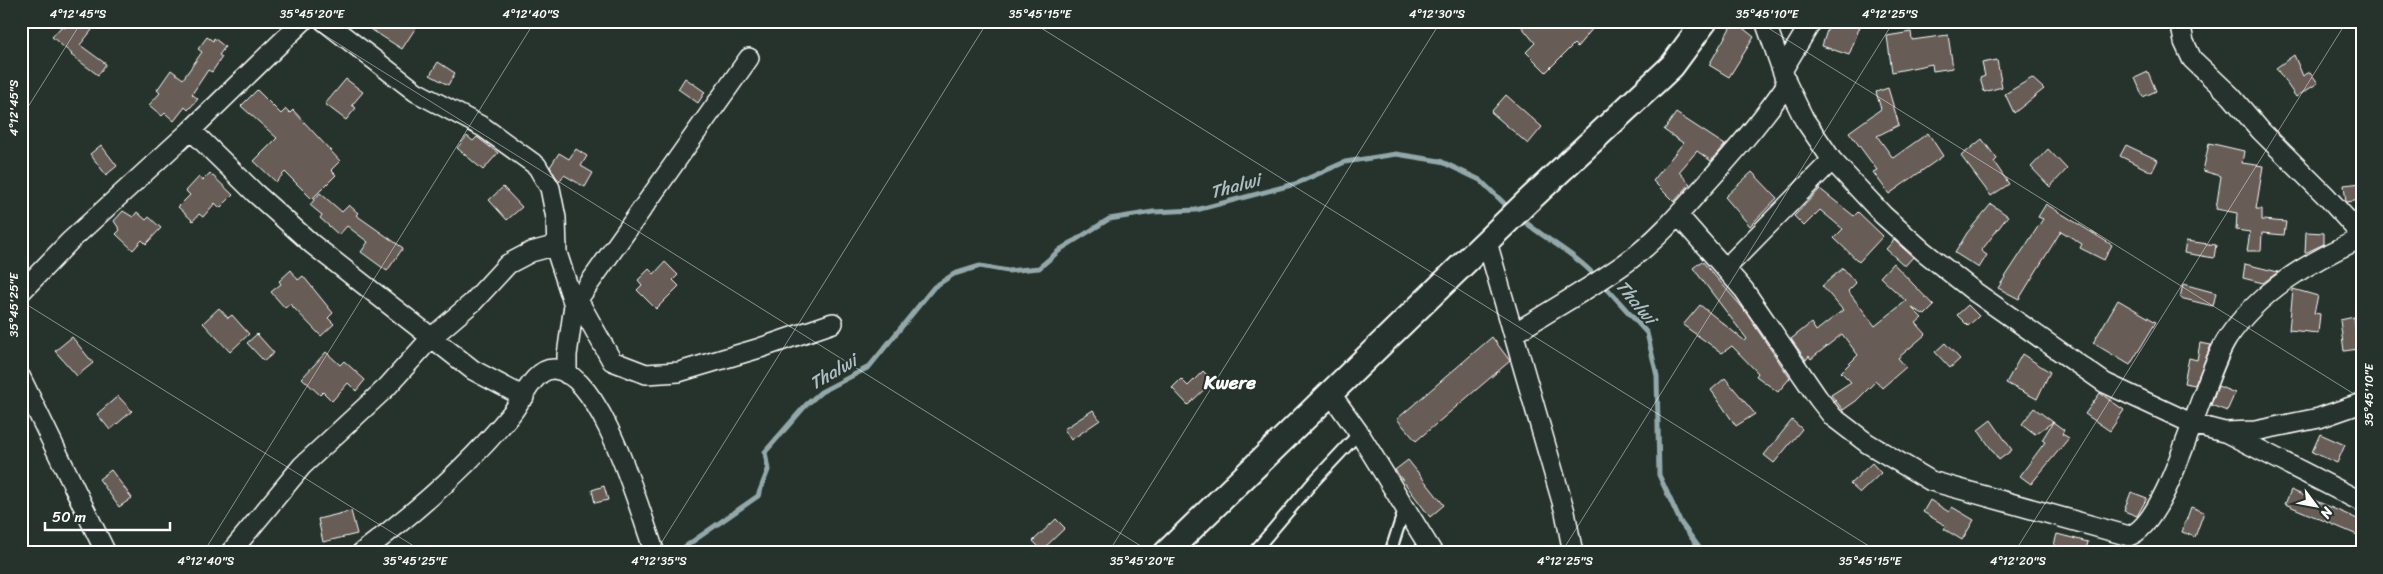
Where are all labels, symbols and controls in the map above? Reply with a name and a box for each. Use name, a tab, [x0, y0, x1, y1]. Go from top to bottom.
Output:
text: 4°12'45"S	[50, 3, 107, 25]
text: 35°45'20"E	[280, 3, 346, 25]
text: 4°12'40"S	[503, 3, 560, 25]
text: 35°45'15"E	[1009, 3, 1073, 25]
text: 4°12'30"S	[1409, 3, 1465, 25]
text: 35°45'10"E	[1736, 3, 1800, 25]
text: 4°12'25"S	[1862, 3, 1918, 25]
text: 4°12'45"S	[3, 79, 25, 136]
water label: Thalwi	[1206, 163, 1268, 208]
text: 35°45'25"E	[3, 272, 25, 337]
water label: Thalwi	[1607, 272, 1667, 335]
water label: Thalwi	[803, 343, 867, 399]
text: 35°45'10"E	[2358, 362, 2380, 426]
district label: Kwere	[1203, 366, 1256, 399]
north arrow	[2290, 482, 2340, 532]
scale bar	[45, 499, 170, 531]
text: N	[2313, 501, 2340, 524]
text: 50 m	[52, 504, 87, 530]
text: 4°12'40"S	[178, 550, 235, 572]
text: 35°45'25"E	[383, 550, 448, 572]
text: 4°12'35"S	[631, 550, 687, 572]
text: 35°45'20"E	[1110, 550, 1176, 572]
text: 4°12'25"S	[1537, 550, 1593, 572]
text: 35°45'15"E	[1839, 550, 1903, 572]
text: 4°12'20"S	[1990, 550, 2047, 572]

